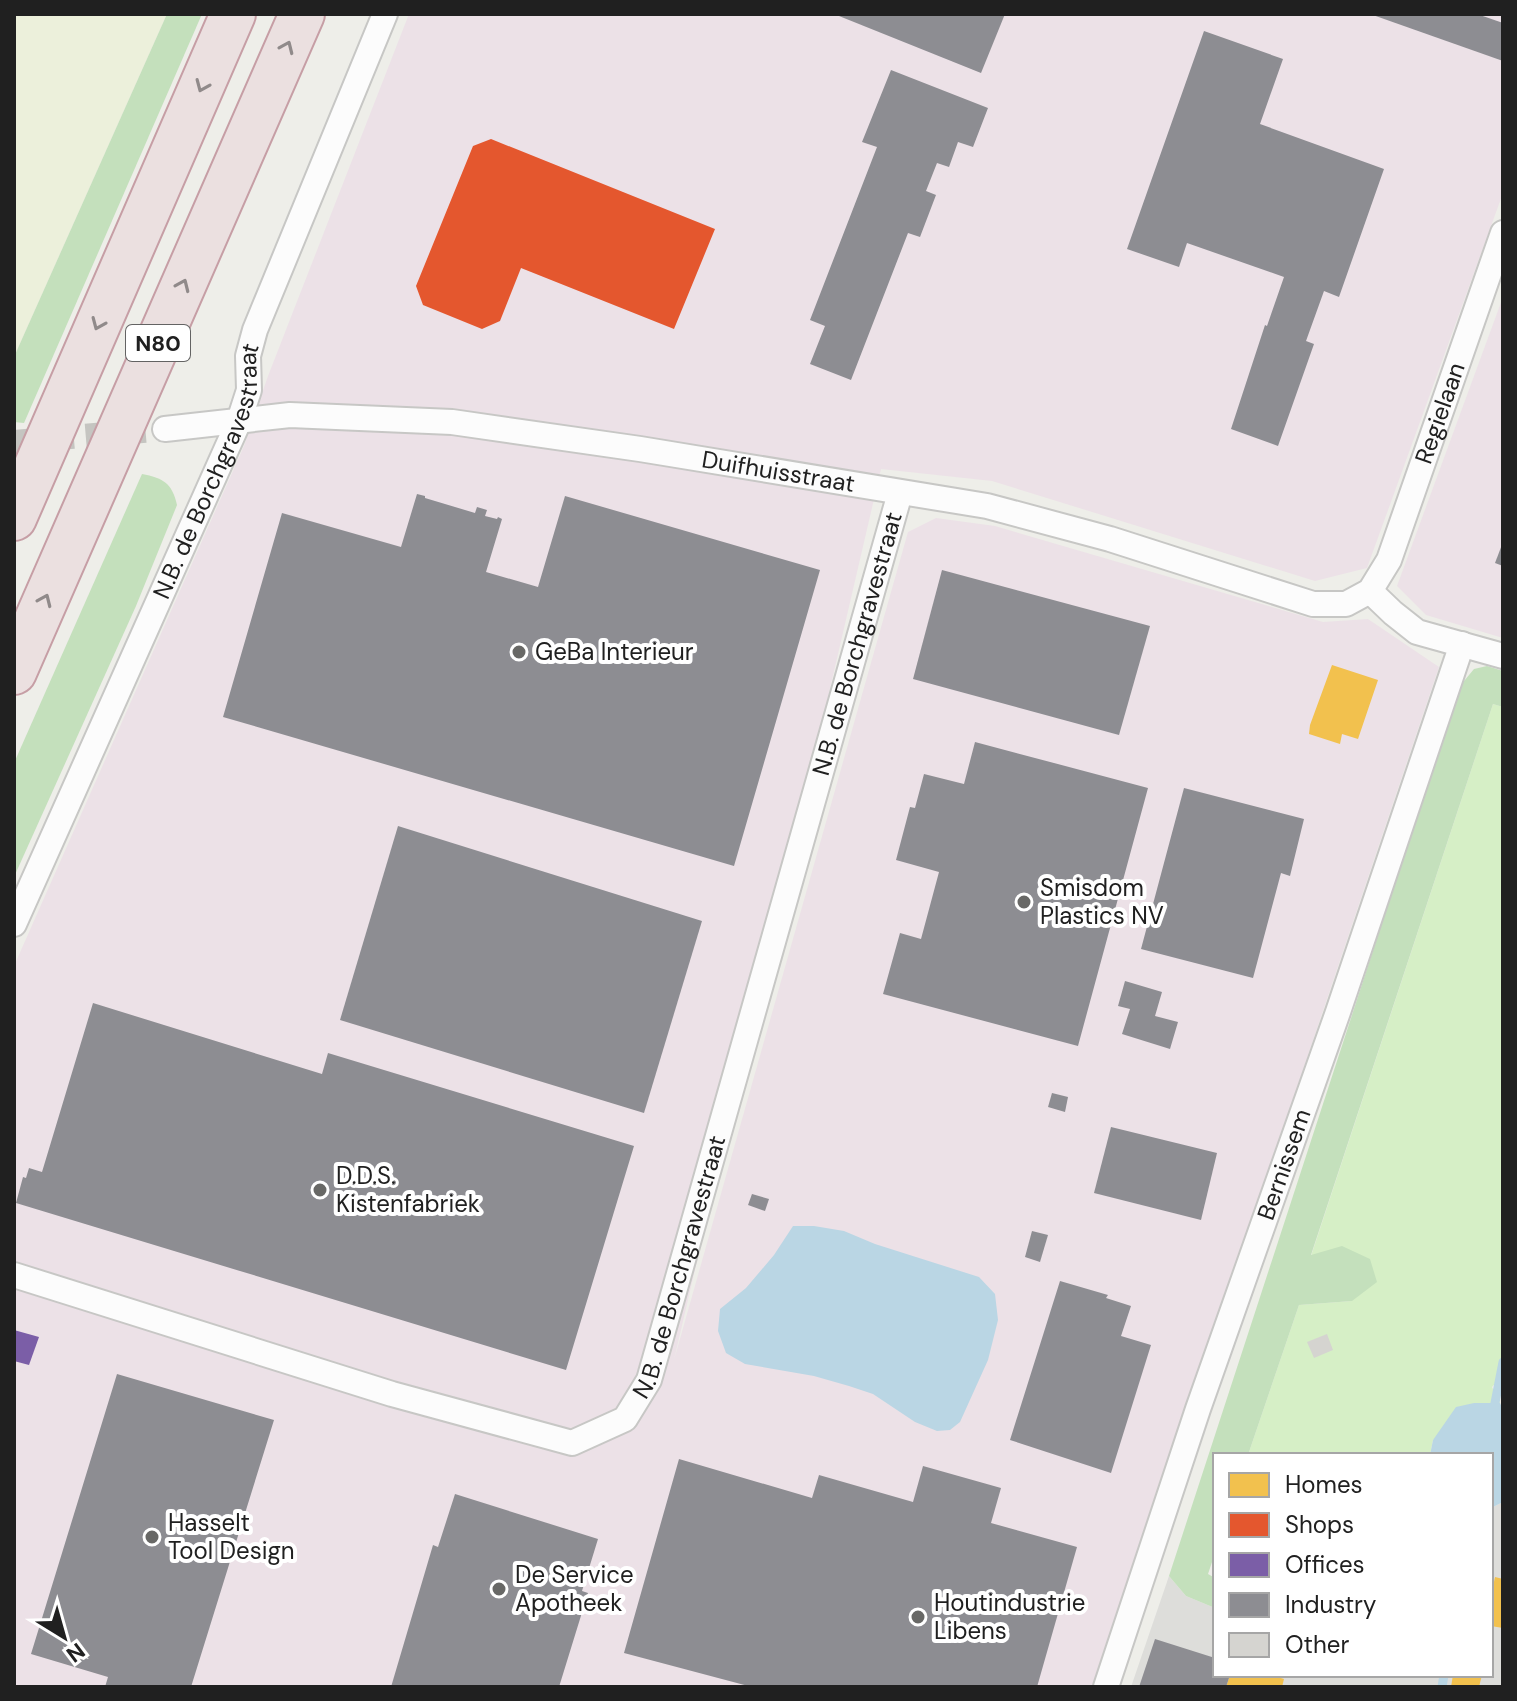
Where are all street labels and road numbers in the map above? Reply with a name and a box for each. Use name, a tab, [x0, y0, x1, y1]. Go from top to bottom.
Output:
road number: N80	[126, 325, 190, 361]
street label: N.B. de Borchgravestraat	[145, 340, 266, 604]
street label: Regielaan	[1408, 358, 1472, 468]
street label: Duifhuisstraat	[700, 443, 857, 499]
street label: N.B. de Borchgravestraat	[805, 508, 909, 779]
street label: Bernissem	[1250, 1105, 1318, 1224]
street label: N.B. de Borchgravestraat	[625, 1132, 732, 1404]

